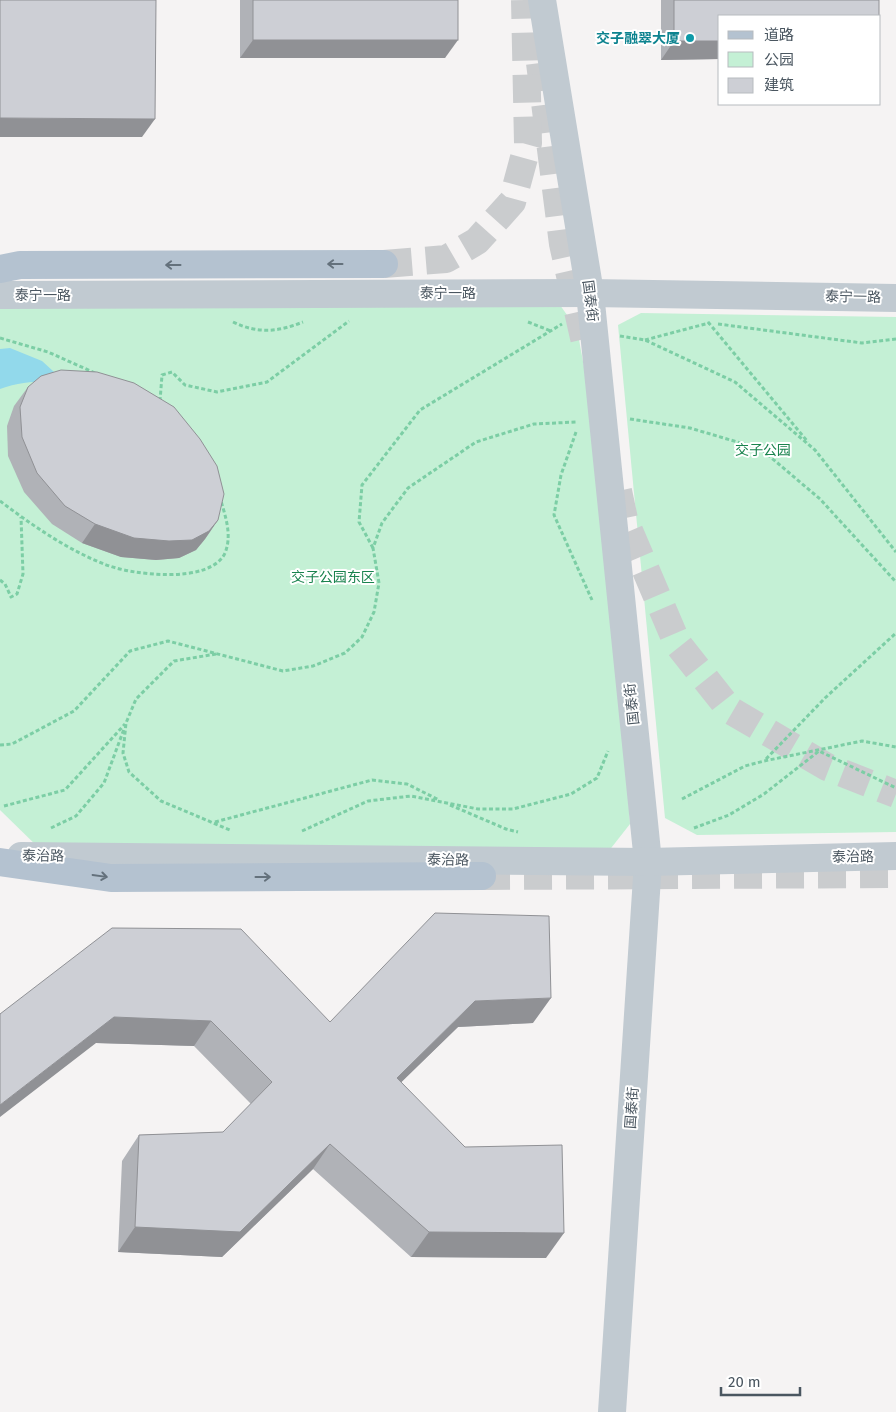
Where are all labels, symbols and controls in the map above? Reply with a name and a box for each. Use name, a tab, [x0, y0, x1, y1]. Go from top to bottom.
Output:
legend	[718, 15, 881, 105]
text: 道路	[764, 26, 794, 44]
place label: 交子融翠大厦	[596, 30, 680, 47]
marker: 交子融翠大厦	[684, 32, 696, 44]
text: 公园	[764, 51, 794, 69]
text: 建筑	[764, 76, 794, 94]
one-way arrow	[327, 259, 344, 269]
one-way arrow	[165, 260, 181, 270]
street label: 国泰街	[579, 279, 601, 323]
street label: 泰宁一路	[420, 285, 476, 302]
street label: 泰宁一路	[15, 287, 71, 304]
street label: 泰宁一路	[825, 288, 881, 306]
park label: 交子公园	[735, 442, 791, 459]
park label: 交子公园东区	[291, 569, 375, 586]
street label: 国泰街	[621, 682, 643, 726]
street label: 泰治路	[22, 847, 64, 865]
street label: 泰治路	[832, 848, 874, 866]
street label: 泰治路	[427, 851, 469, 869]
one-way arrow	[92, 871, 108, 881]
one-way arrow	[254, 872, 270, 882]
street label: 国泰街	[622, 1086, 642, 1130]
scale bar	[721, 1364, 800, 1396]
text: 20 m	[728, 1373, 761, 1391]

